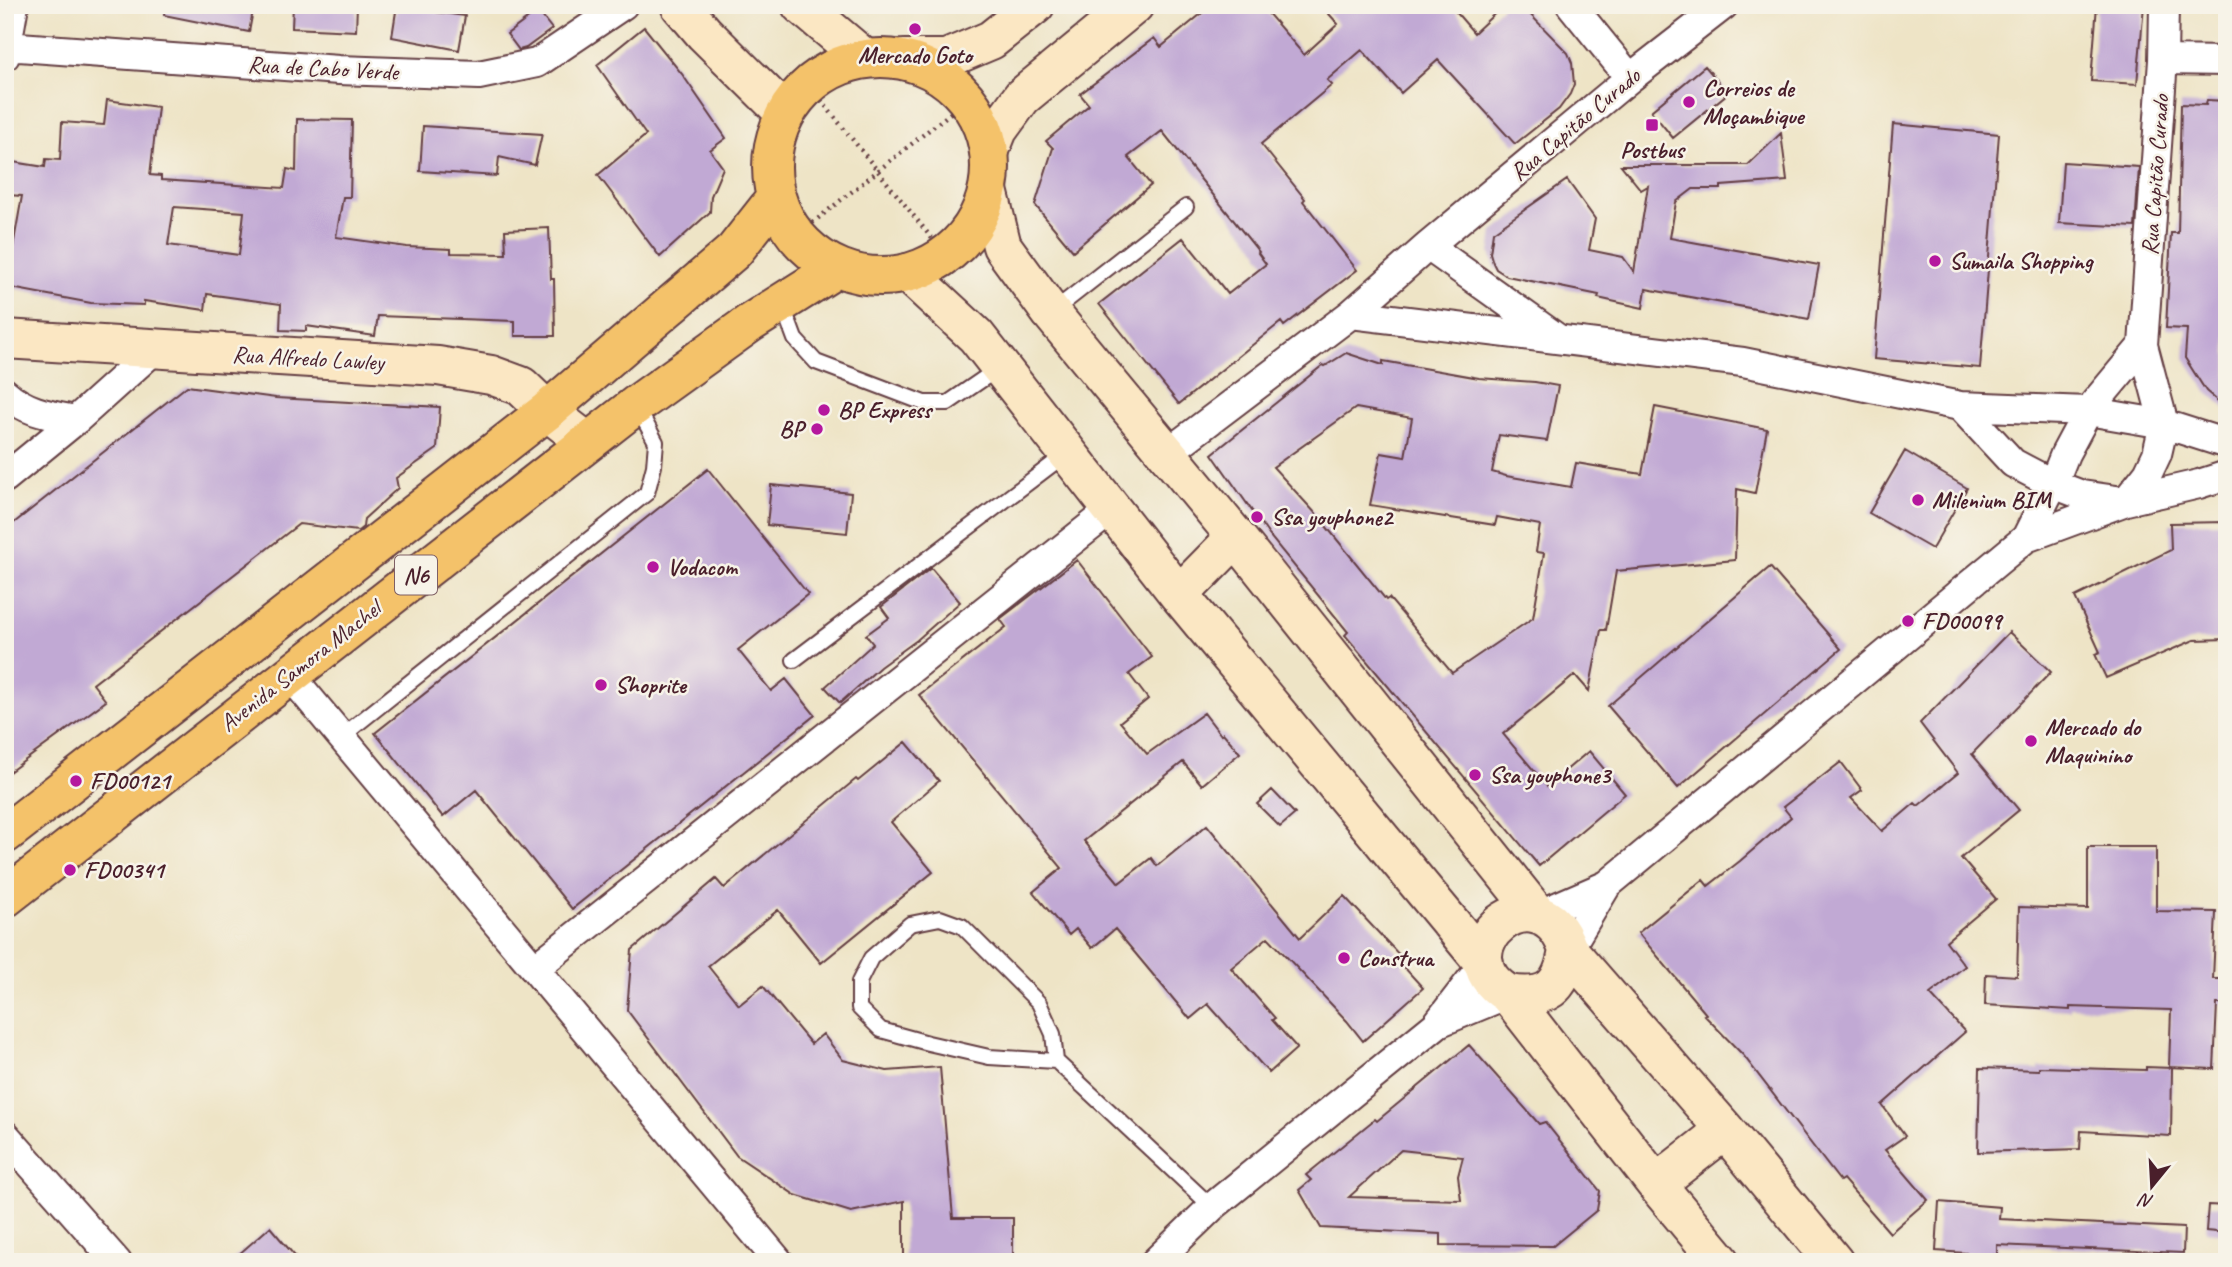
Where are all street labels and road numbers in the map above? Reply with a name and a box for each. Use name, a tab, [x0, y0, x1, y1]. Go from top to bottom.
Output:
street label: Rua de Cabo Verde	[247, 49, 401, 87]
street label: Rua Capitão Curado	[1504, 60, 1647, 187]
street label: Rua Capitão Curado	[2134, 92, 2176, 256]
street label: Rua Alfredo Lawley	[231, 339, 387, 377]
road number: N6	[395, 555, 437, 594]
street label: Avenida Samora Machel	[214, 591, 390, 738]

